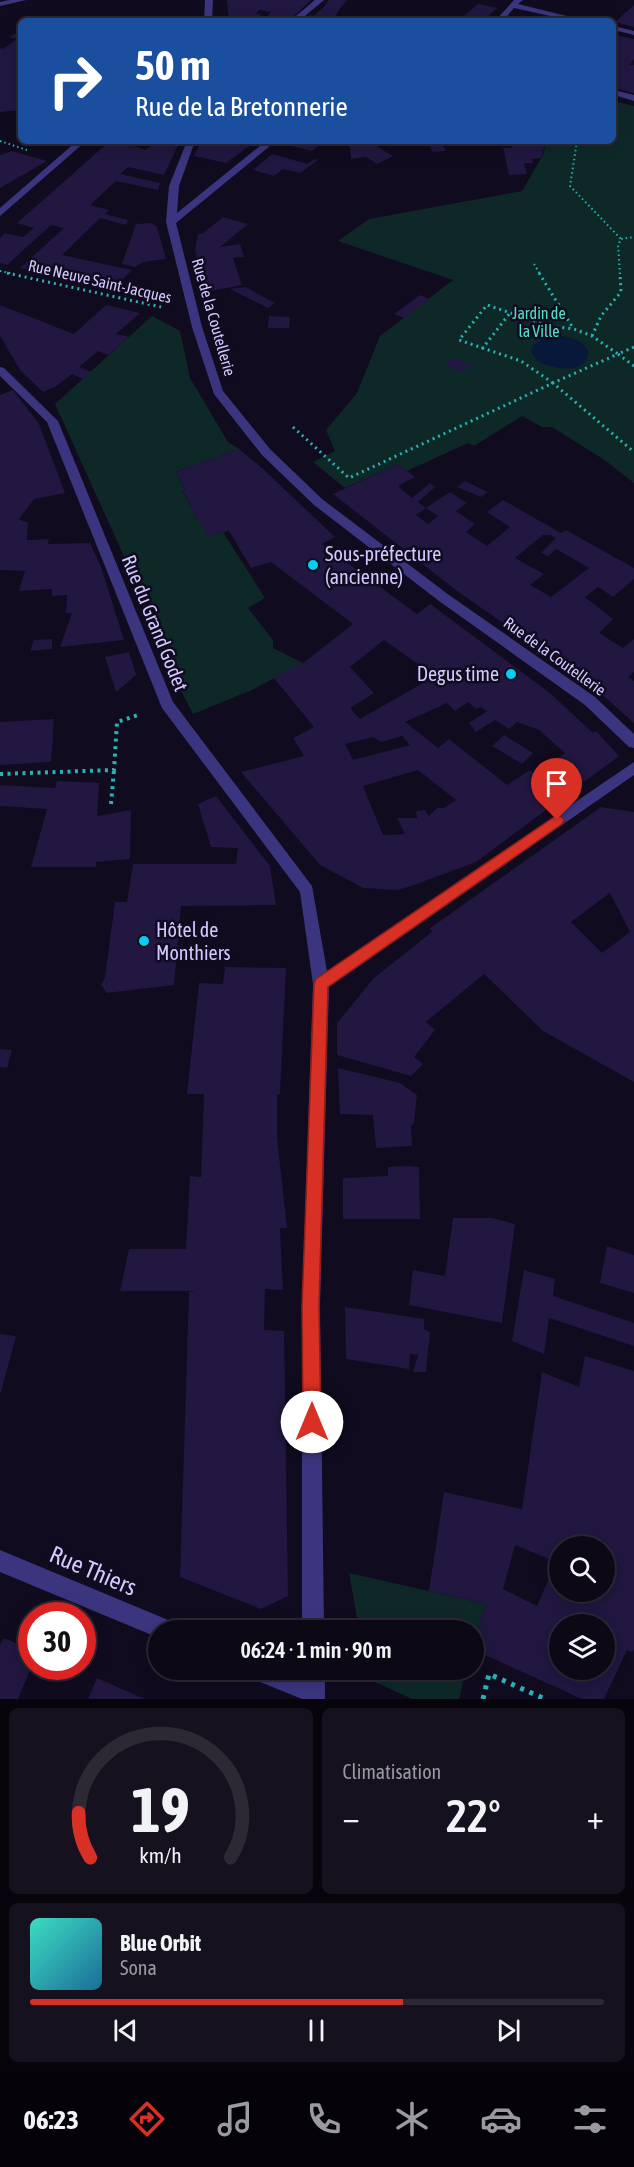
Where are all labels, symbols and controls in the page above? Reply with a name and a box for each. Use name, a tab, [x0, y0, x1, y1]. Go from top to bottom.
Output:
text: 50 m	[135, 41, 210, 89]
icon: right	[36, 42, 114, 120]
text: Rue de la Bretonnerie	[135, 91, 348, 122]
street label: Rue Neuve Saint-Jacques	[26, 256, 174, 307]
street label: Rue de la Coutellerie	[189, 256, 239, 378]
park label: Jardin de la Ville	[512, 304, 566, 340]
place label: Sous-préfecture (ancienne)	[325, 542, 441, 588]
street label: Rue du Grand Godet	[118, 551, 193, 695]
marker: Sous-préfecture (ancienne)	[306, 558, 320, 572]
street label: Rue de la Coutellerie	[501, 613, 609, 699]
place label: Degus time	[417, 662, 499, 685]
marker: Degus time	[504, 667, 518, 681]
pin	[531, 758, 582, 820]
icon: arrive	[540, 767, 573, 800]
place label: Hôtel de Monthiers	[156, 918, 231, 964]
marker: Hôtel de Monthiers	[137, 934, 151, 948]
position arrow	[280, 1390, 344, 1454]
map controls	[549, 1536, 615, 1680]
button: search	[549, 1536, 615, 1602]
street label: Rue Thiers	[46, 1540, 141, 1601]
speed limit sign: 30	[18, 1602, 96, 1680]
button: layers	[549, 1614, 615, 1680]
text: 06:24 · 1 min · 90 m	[240, 1637, 392, 1663]
text: Climatisation	[343, 1760, 441, 1783]
text: 19	[131, 1774, 190, 1845]
text: 22°	[446, 1790, 501, 1842]
text: −	[343, 1798, 360, 1836]
text: +	[587, 1798, 604, 1836]
text: km/h	[139, 1843, 182, 1868]
text: Blue Orbit	[120, 1930, 201, 1956]
text: Sona	[120, 1956, 157, 1979]
icon: previous	[109, 2014, 142, 2047]
icon: pause	[300, 2014, 333, 2047]
icon: next	[492, 2014, 525, 2047]
icon: directions	[126, 2098, 168, 2140]
icon: music	[214, 2098, 256, 2140]
icon: phone	[303, 2098, 345, 2140]
icon: climate	[391, 2098, 433, 2140]
icon: car	[480, 2098, 522, 2140]
icon: filters	[569, 2098, 611, 2140]
text: 06:23	[23, 2104, 79, 2135]

